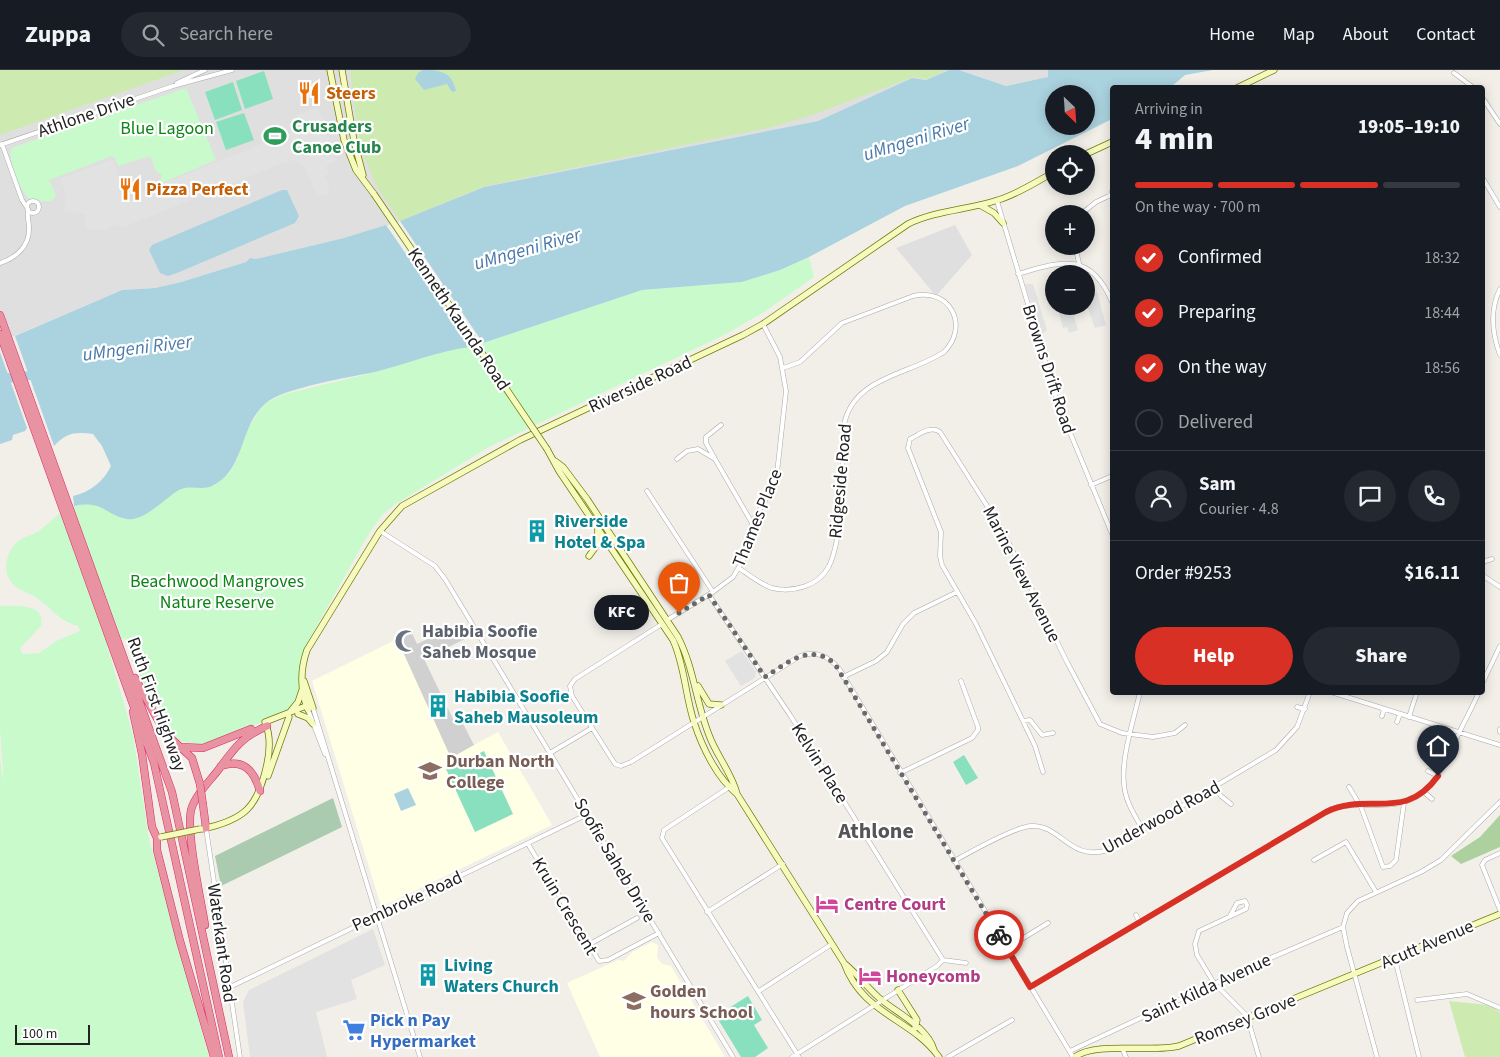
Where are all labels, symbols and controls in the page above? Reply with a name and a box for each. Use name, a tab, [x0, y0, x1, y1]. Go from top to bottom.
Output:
search box	[121, 12, 471, 57]
text: Zuppa	[25, 17, 91, 52]
icon: search	[139, 21, 167, 49]
text: Search here	[179, 21, 273, 48]
text: Home	[1209, 22, 1255, 47]
text: Map	[1283, 22, 1315, 47]
text: About	[1343, 22, 1388, 47]
text: Contact	[1416, 22, 1475, 47]
restaurant icon: Steers	[296, 80, 322, 106]
place label: Steers	[326, 81, 376, 106]
north arrow	[1045, 85, 1095, 135]
map controls	[1045, 85, 1095, 315]
street label: Athlone Drive	[34, 87, 138, 144]
text: Arriving in	[1135, 98, 1203, 120]
water label: uMngeni River	[860, 110, 974, 168]
place label: Crusaders Canoe Club	[292, 114, 381, 160]
text: 19:05–19:10	[1358, 114, 1460, 141]
park label: Blue Lagoon	[120, 116, 214, 141]
text: 4 min	[1135, 116, 1214, 162]
sports icon: Crusaders Canoe Club	[262, 123, 288, 149]
button: locate	[1045, 145, 1095, 195]
restaurant icon: Pizza Perfect	[117, 176, 143, 202]
place label: Pizza Perfect	[146, 177, 248, 202]
text: On the way · 700 m	[1135, 196, 1260, 218]
button: +	[1045, 205, 1095, 255]
water label: uMngeni River	[471, 221, 585, 278]
street label: Kenneth Kaunda Road	[401, 243, 516, 396]
icon: check	[1135, 244, 1163, 272]
text: Confirmed	[1178, 244, 1262, 271]
text: 18:32	[1424, 247, 1460, 269]
button: −	[1045, 265, 1095, 315]
icon: check	[1135, 299, 1163, 327]
text: Preparing	[1178, 299, 1256, 326]
street label: Browns Drift Road	[1016, 301, 1081, 437]
text: 18:44	[1424, 302, 1460, 324]
water label: uMngeni River	[81, 328, 195, 369]
street label: Riverside Road	[585, 350, 696, 419]
icon: check	[1135, 354, 1163, 382]
text: On the way	[1178, 354, 1267, 381]
text: 18:56	[1424, 357, 1460, 379]
text: Delivered	[1178, 409, 1253, 436]
street label: Ridgeside Road	[823, 422, 858, 540]
street label: Thames Place	[726, 465, 789, 571]
button: person	[1135, 470, 1187, 522]
button: chat	[1344, 470, 1396, 522]
button: phone	[1408, 470, 1460, 522]
text: Sam	[1199, 471, 1236, 498]
text: Courier · 4.8	[1199, 498, 1279, 520]
street label: Marine View Avenue	[976, 502, 1067, 647]
place label: Riverside Hotel & Spa	[554, 509, 646, 555]
building icon: Riverside Hotel & Spa	[524, 518, 550, 544]
text: Order #9253	[1135, 560, 1232, 587]
text: $16.11	[1404, 560, 1460, 587]
pin	[658, 562, 700, 613]
park label: Beachwood Mangroves Nature Reserve	[130, 569, 304, 615]
icon: bag	[665, 569, 693, 597]
callout: KFC	[594, 596, 649, 630]
text: KFC	[608, 601, 635, 623]
place label: Habibia Soofie Saheb Mosque	[422, 619, 538, 665]
button: Help	[1135, 627, 1293, 685]
button: Share	[1303, 627, 1460, 685]
mosque icon: Habibia Soofie Saheb Mosque	[393, 628, 419, 654]
street label: Ruth First Highway	[121, 634, 193, 775]
place label: Habibia Soofie Saheb Mausoleum	[454, 684, 599, 730]
building icon: Habibia Soofie Saheb Mausoleum	[425, 693, 451, 719]
street label: Kelvin Place	[785, 718, 854, 808]
pin	[1417, 725, 1459, 776]
icon: home	[1424, 732, 1452, 760]
place label: Durban North College	[446, 749, 555, 795]
school or university icon: Durban North College	[417, 758, 443, 784]
street label: Underwood Road	[1098, 775, 1225, 860]
street label: Soofie Saheb Drive	[567, 793, 662, 927]
district label: Athlone	[837, 815, 914, 847]
street label: Kruin Crescent	[526, 853, 604, 960]
street label: Pembroke Road	[348, 865, 466, 938]
street label: Waterkant Road	[201, 882, 242, 1004]
hotel icon: Centre Court	[814, 891, 840, 917]
place label: Centre Court	[844, 892, 946, 917]
courier	[974, 910, 1024, 960]
street label: Acutt Avenue	[1377, 914, 1478, 975]
icon: bike	[985, 921, 1013, 949]
street label: Saint Kilda Avenue	[1137, 947, 1275, 1029]
place label: Living Waters Church	[444, 953, 559, 999]
building icon: Living Waters Church	[415, 962, 441, 988]
hotel icon: Honeycomb	[857, 963, 883, 989]
place label: Honeycomb	[886, 964, 981, 989]
place label: Golden hours School	[650, 979, 753, 1025]
school or university icon: Golden hours School	[621, 988, 647, 1014]
street label: Romsey Grove	[1191, 988, 1300, 1051]
place label: Pick n Pay Hypermarket	[370, 1008, 476, 1054]
supermarket icon: Pick n Pay Hypermarket	[341, 1017, 367, 1043]
scale bar	[15, 1022, 90, 1045]
text: 100 m	[22, 1024, 57, 1044]

